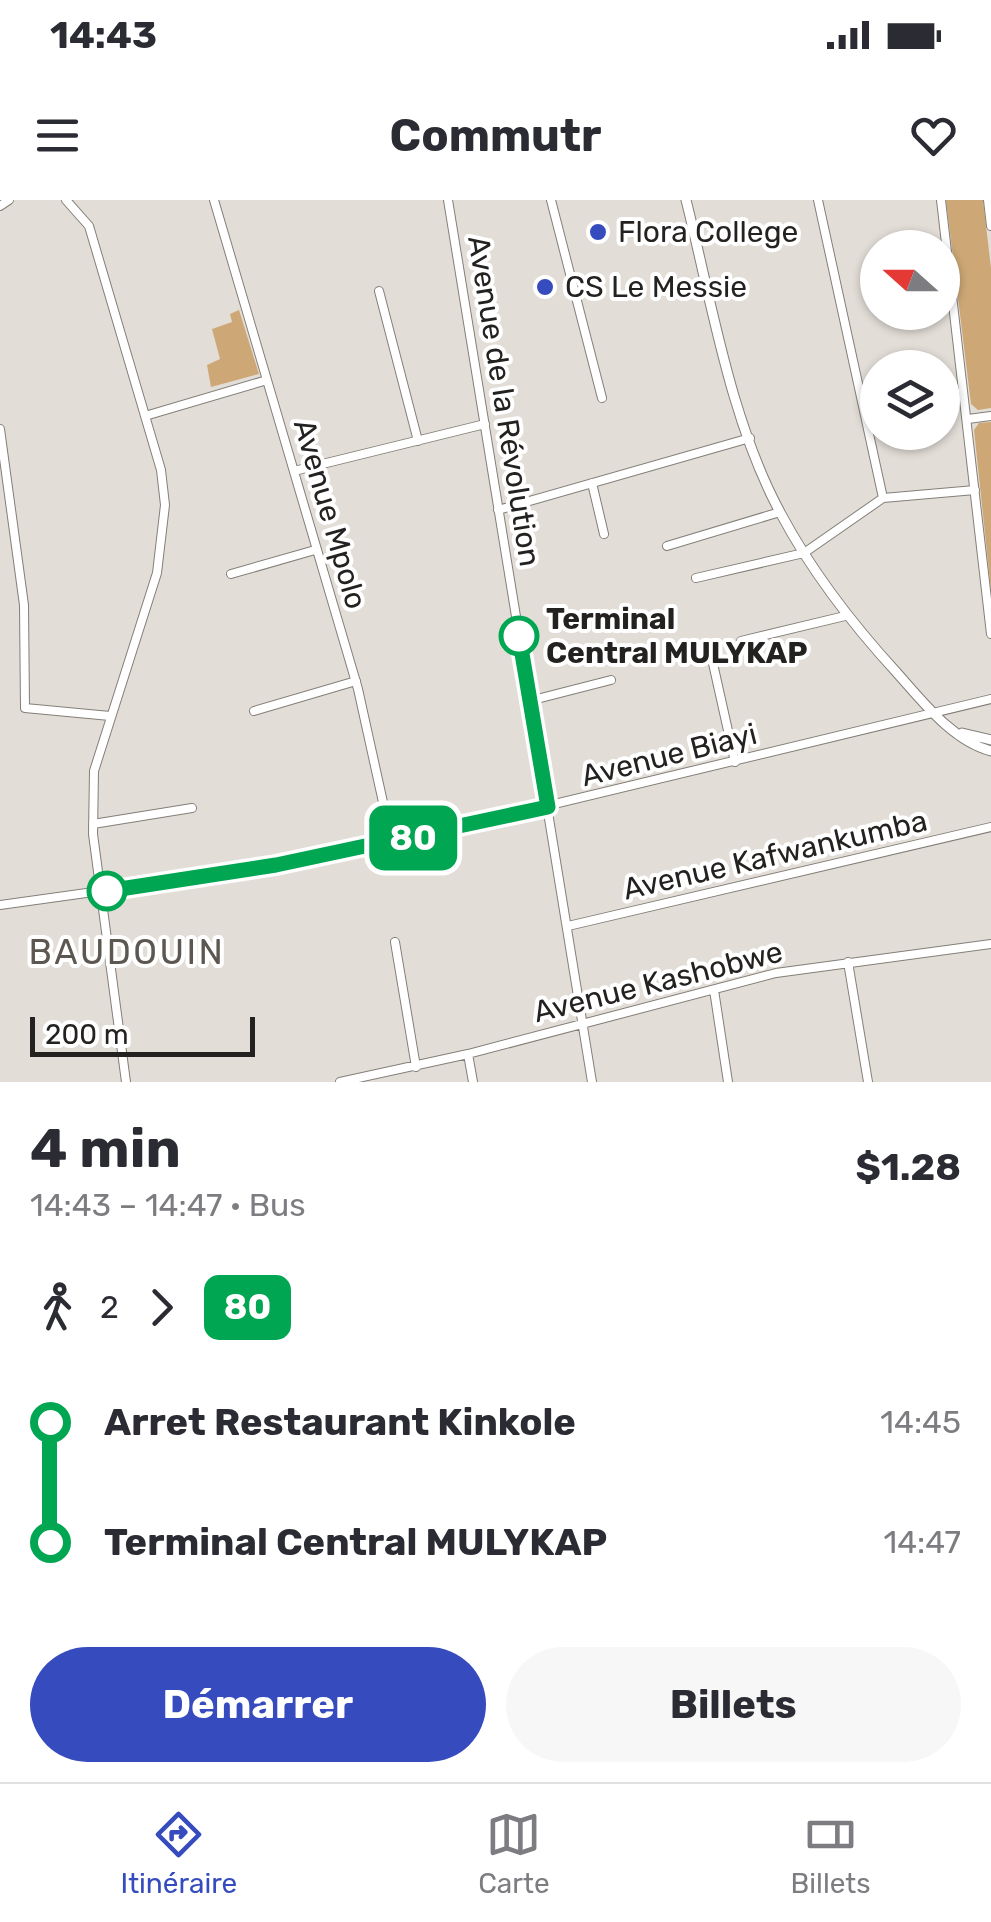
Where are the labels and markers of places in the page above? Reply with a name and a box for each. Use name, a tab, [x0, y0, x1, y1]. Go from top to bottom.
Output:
place label: Flora College	[618, 214, 798, 250]
marker: Flora College	[587, 221, 609, 243]
place label: CS Le Messie	[565, 269, 747, 305]
marker: CS Le Messie	[534, 276, 556, 298]
place label: Terminal Central MULYKAP	[546, 601, 808, 671]
marker: Terminal Central MULYKAP	[500, 617, 538, 655]
unlabelled marker	[88, 872, 126, 910]

